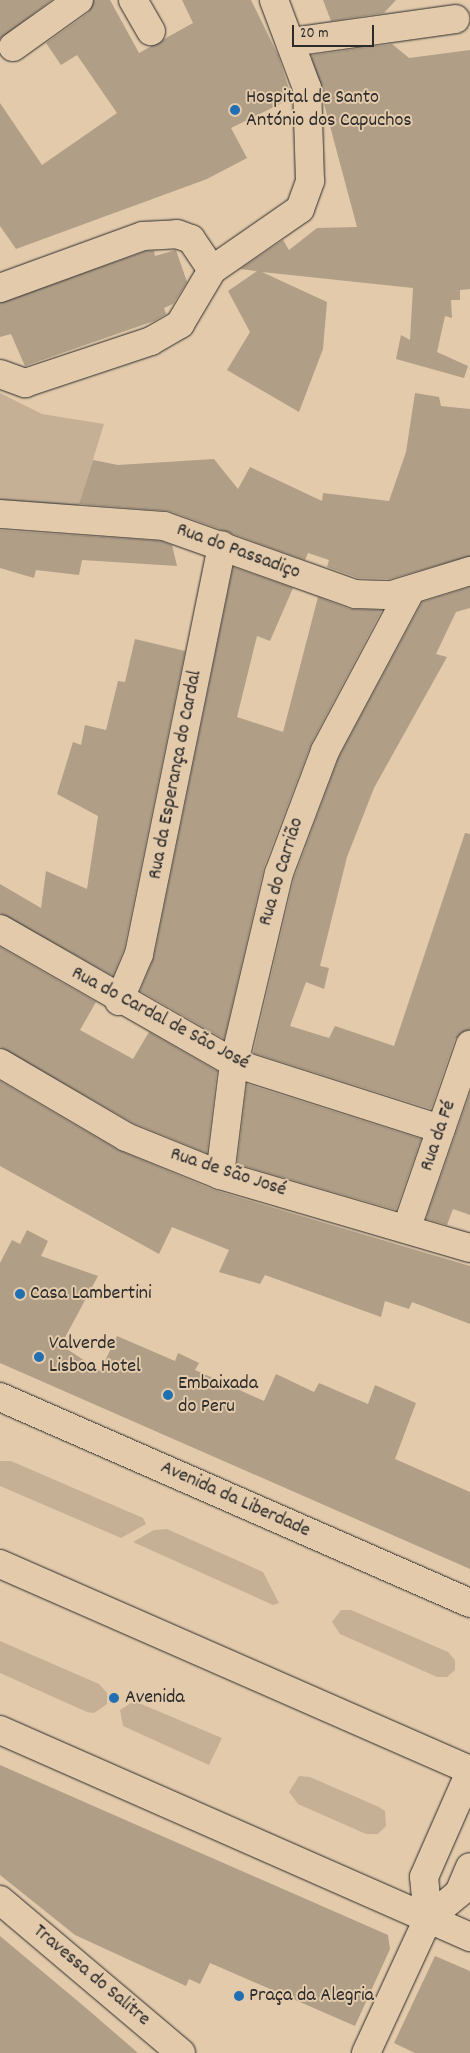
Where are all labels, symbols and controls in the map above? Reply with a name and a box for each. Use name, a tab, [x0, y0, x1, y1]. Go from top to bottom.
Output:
scale bar	[295, 15, 378, 47]
text: 20 m	[300, 23, 328, 45]
place label: Hospital de Santo António dos Capuchos	[246, 86, 412, 133]
marker: Hospital de Santo António dos Capuchos	[228, 103, 242, 117]
street label: Rua do Passadiço	[173, 519, 303, 585]
street label: Rua da Esperança do Cardal	[144, 669, 208, 881]
street label: Rua do Carrião	[254, 815, 310, 929]
street label: Rua do Cardal de São José	[67, 962, 253, 1076]
street label: Rua da Fé	[416, 1097, 462, 1175]
street label: Rua de São José	[167, 1143, 289, 1203]
place label: Casa Lambertini	[30, 1282, 152, 1306]
marker: Casa Lambertini	[14, 1288, 26, 1300]
place label: Valverde Lisboa Hotel	[49, 1333, 141, 1380]
marker: Valverde Lisboa Hotel	[33, 1351, 45, 1363]
place label: Embaixada do Peru	[178, 1372, 258, 1419]
marker: Embaixada do Peru	[162, 1389, 174, 1401]
street label: Avenida da Liberdade	[156, 1456, 314, 1544]
place label: Avenida	[125, 1686, 185, 1710]
marker: Avenida	[107, 1691, 121, 1705]
street label: Travessa do Salitre	[27, 1920, 155, 2032]
place label: Praça da Alegria	[249, 1984, 374, 2008]
marker: Praça da Alegria	[233, 1990, 245, 2002]

